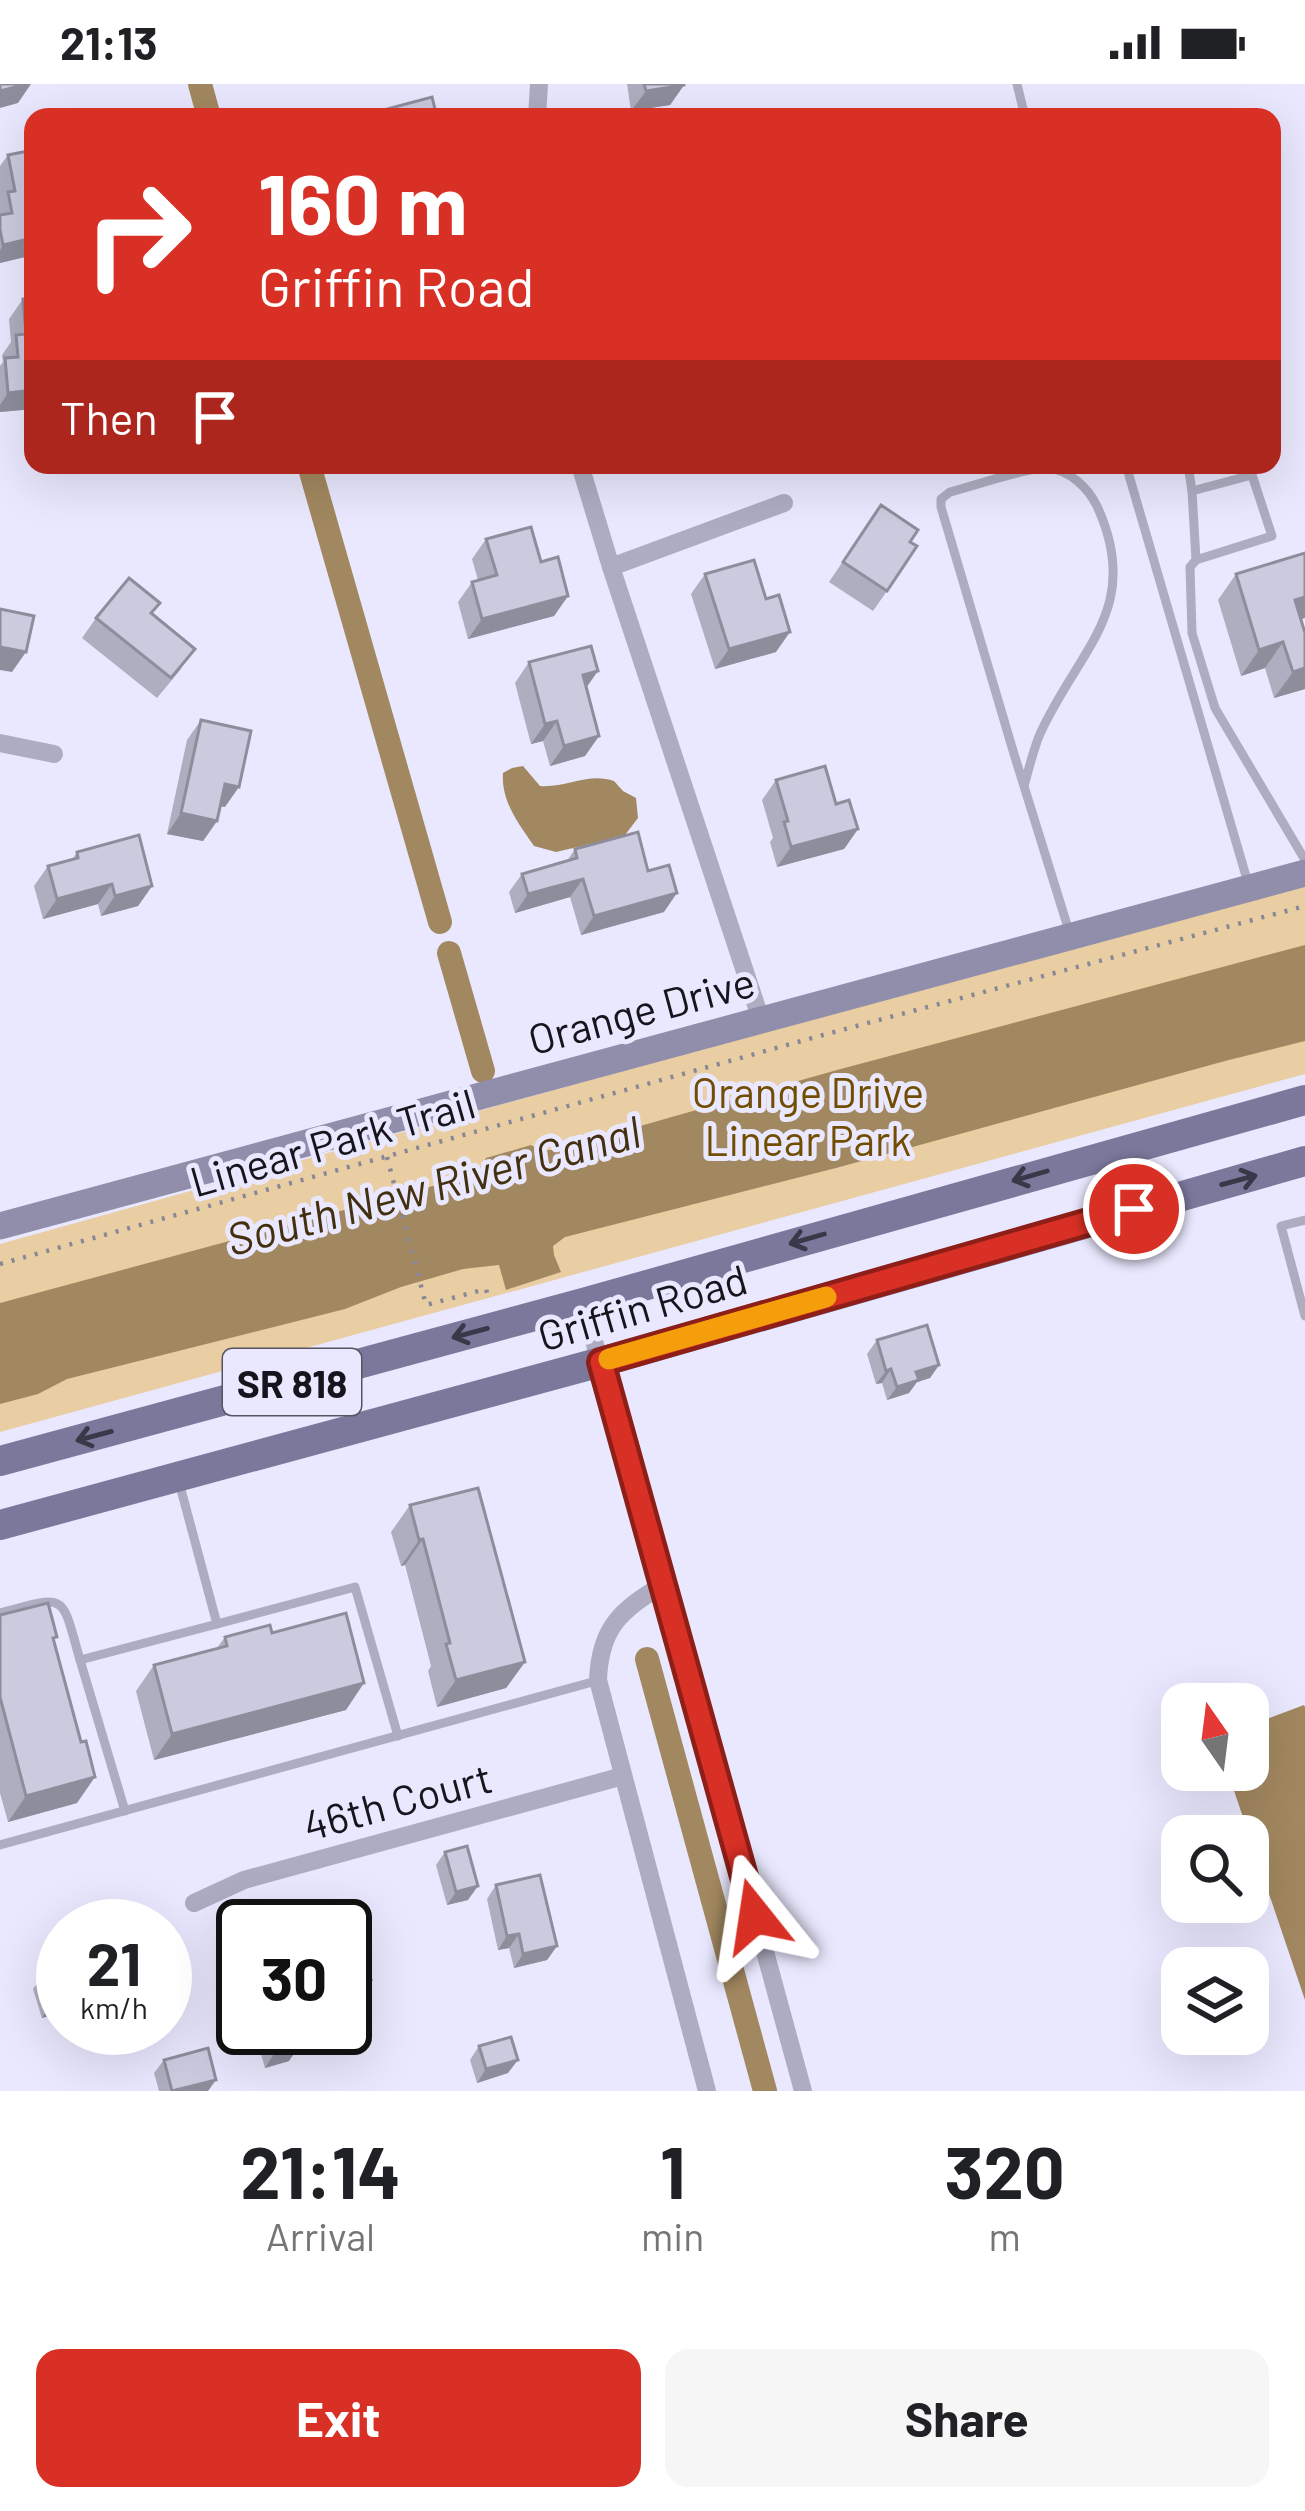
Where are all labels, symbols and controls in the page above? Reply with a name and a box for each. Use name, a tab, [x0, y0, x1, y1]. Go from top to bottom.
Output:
text: 21:13	[60, 15, 157, 69]
text: 160 m	[258, 151, 468, 252]
icon: right	[60, 156, 216, 312]
text: Griffin Road	[258, 253, 535, 318]
icon: arrive	[182, 384, 248, 450]
text: Then	[60, 390, 158, 444]
street label: Orange Drive	[522, 955, 760, 1064]
park label: Orange Drive Linear Park	[692, 1066, 924, 1164]
street label: Linear Park Trail	[184, 1076, 480, 1206]
water label: South New River Canal	[220, 1103, 646, 1265]
pin	[1083, 1158, 1185, 1260]
one-way arrow	[1012, 1166, 1050, 1188]
one-way arrow	[1219, 1167, 1257, 1189]
icon: arrive	[1101, 1176, 1167, 1242]
one-way arrow	[789, 1230, 827, 1252]
street label: Griffin Road	[532, 1252, 752, 1360]
one-way arrow	[452, 1324, 490, 1346]
road number: SR 818	[223, 1349, 361, 1415]
one-way arrow	[76, 1426, 114, 1448]
north arrow	[1161, 1683, 1269, 1791]
map controls	[1161, 1683, 1269, 2055]
street label: 46th Court	[297, 1751, 497, 1849]
button: search	[1161, 1815, 1269, 1923]
position arrow	[692, 1853, 818, 1979]
speed limit sign: 30	[216, 1899, 372, 2055]
text: 21	[87, 1926, 141, 1998]
button: layers	[1161, 1947, 1269, 2055]
text: km/h	[80, 1989, 148, 2025]
text: 21:14	[240, 2127, 401, 2213]
text: 1	[660, 2127, 685, 2213]
text: 320	[945, 2127, 1065, 2213]
text: Arrival	[266, 2212, 375, 2259]
text: min	[641, 2212, 704, 2259]
text: m	[989, 2212, 1021, 2259]
button: Exit	[36, 2349, 641, 2487]
button: Share	[665, 2349, 1269, 2487]

